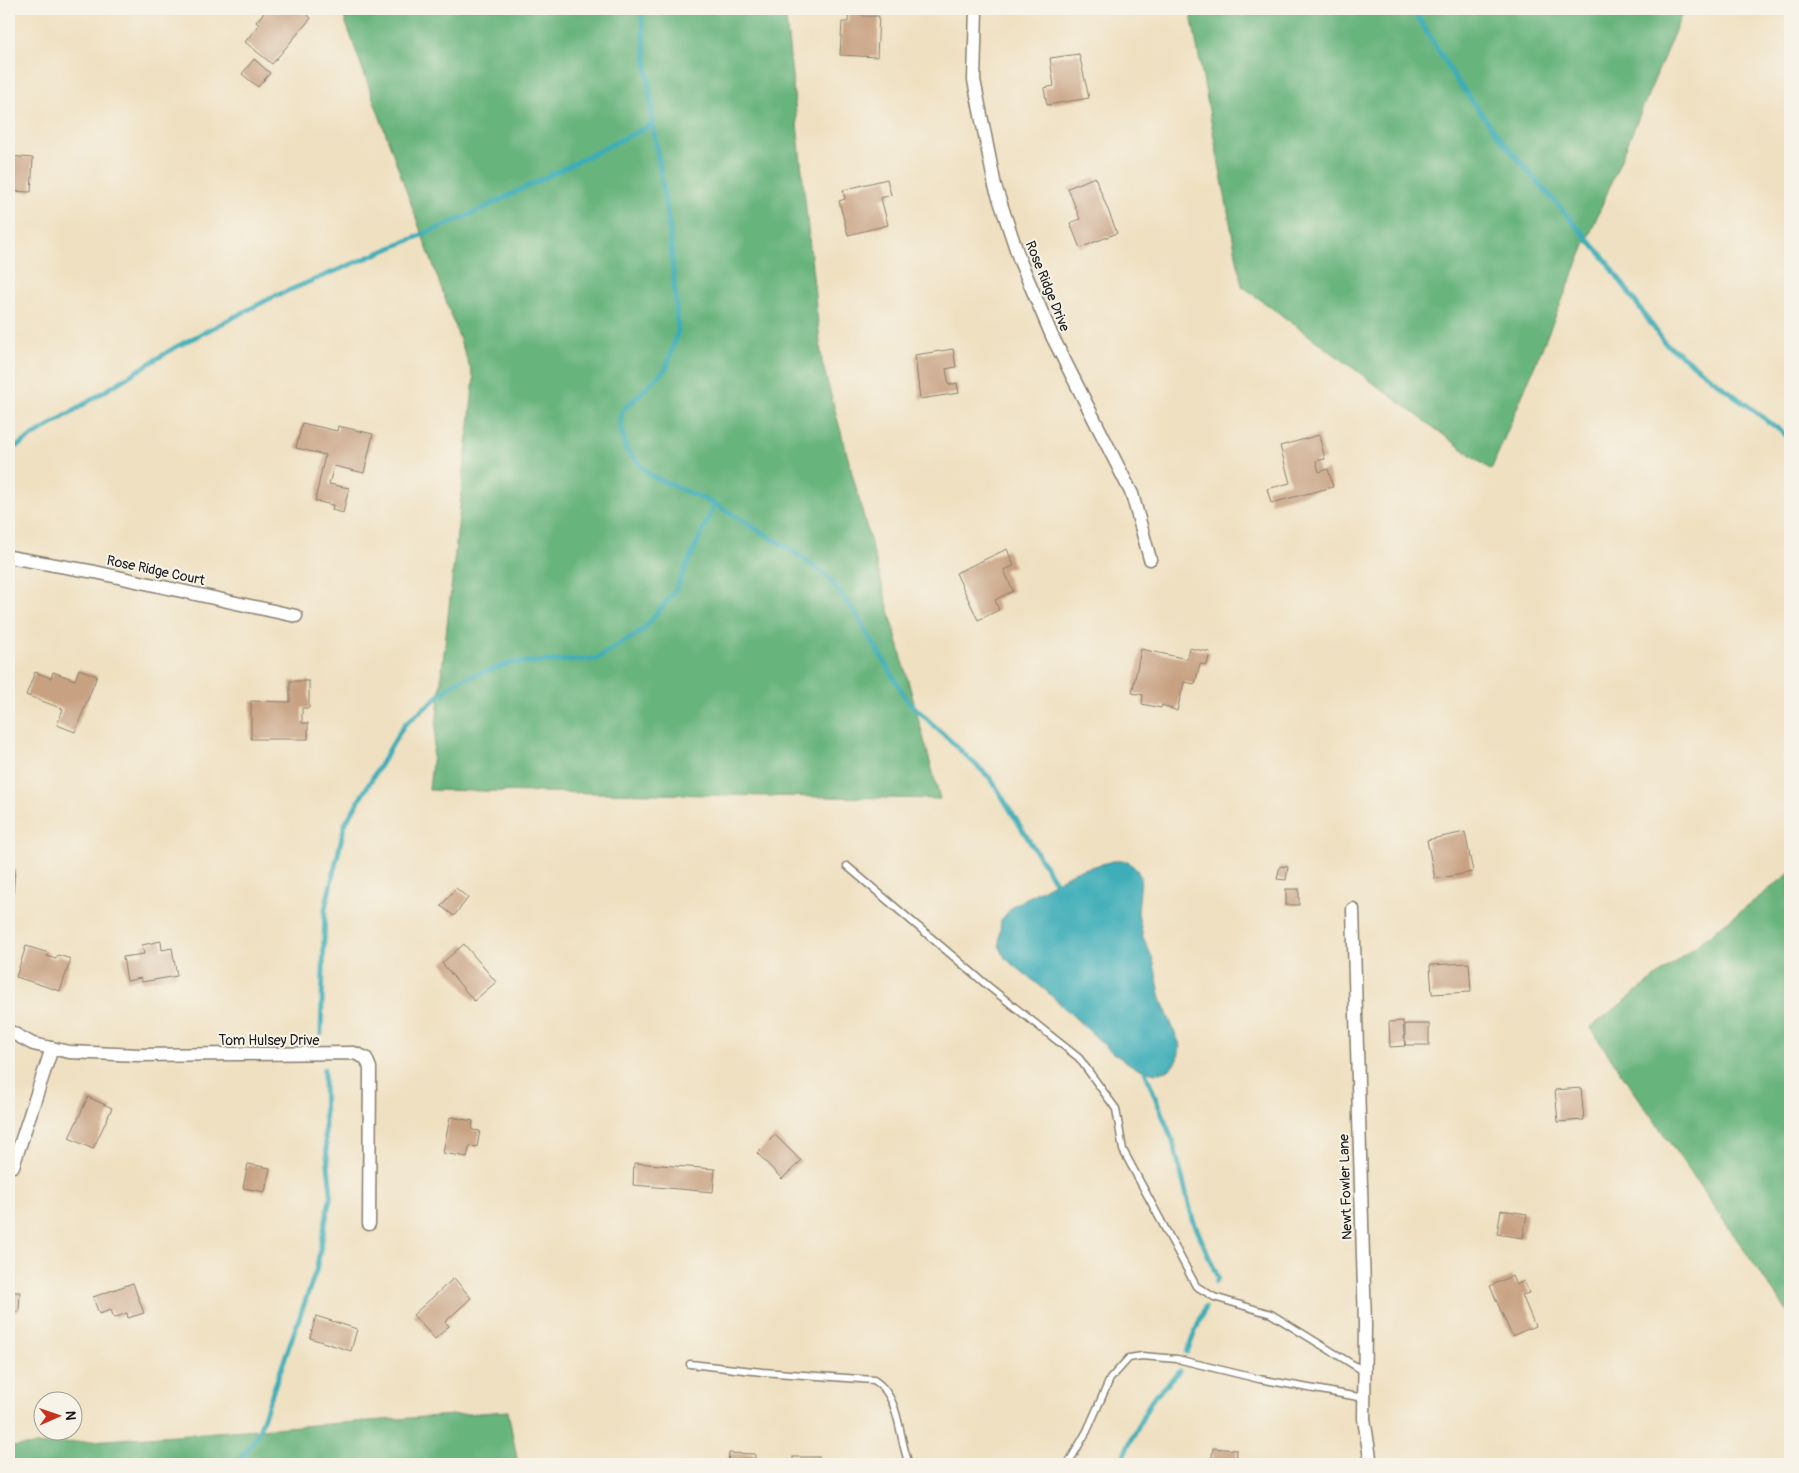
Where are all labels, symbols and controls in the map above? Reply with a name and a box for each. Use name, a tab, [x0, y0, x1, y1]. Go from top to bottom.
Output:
street label: Rose Ridge Drive	[1022, 238, 1073, 334]
street label: Rose Ridge Court	[105, 552, 207, 589]
street label: Tom Hulsey Drive	[218, 1032, 320, 1049]
street label: Newt Fowler Lane	[1335, 1134, 1356, 1240]
north arrow	[32, 1390, 82, 1440]
text: N	[62, 1411, 79, 1421]

